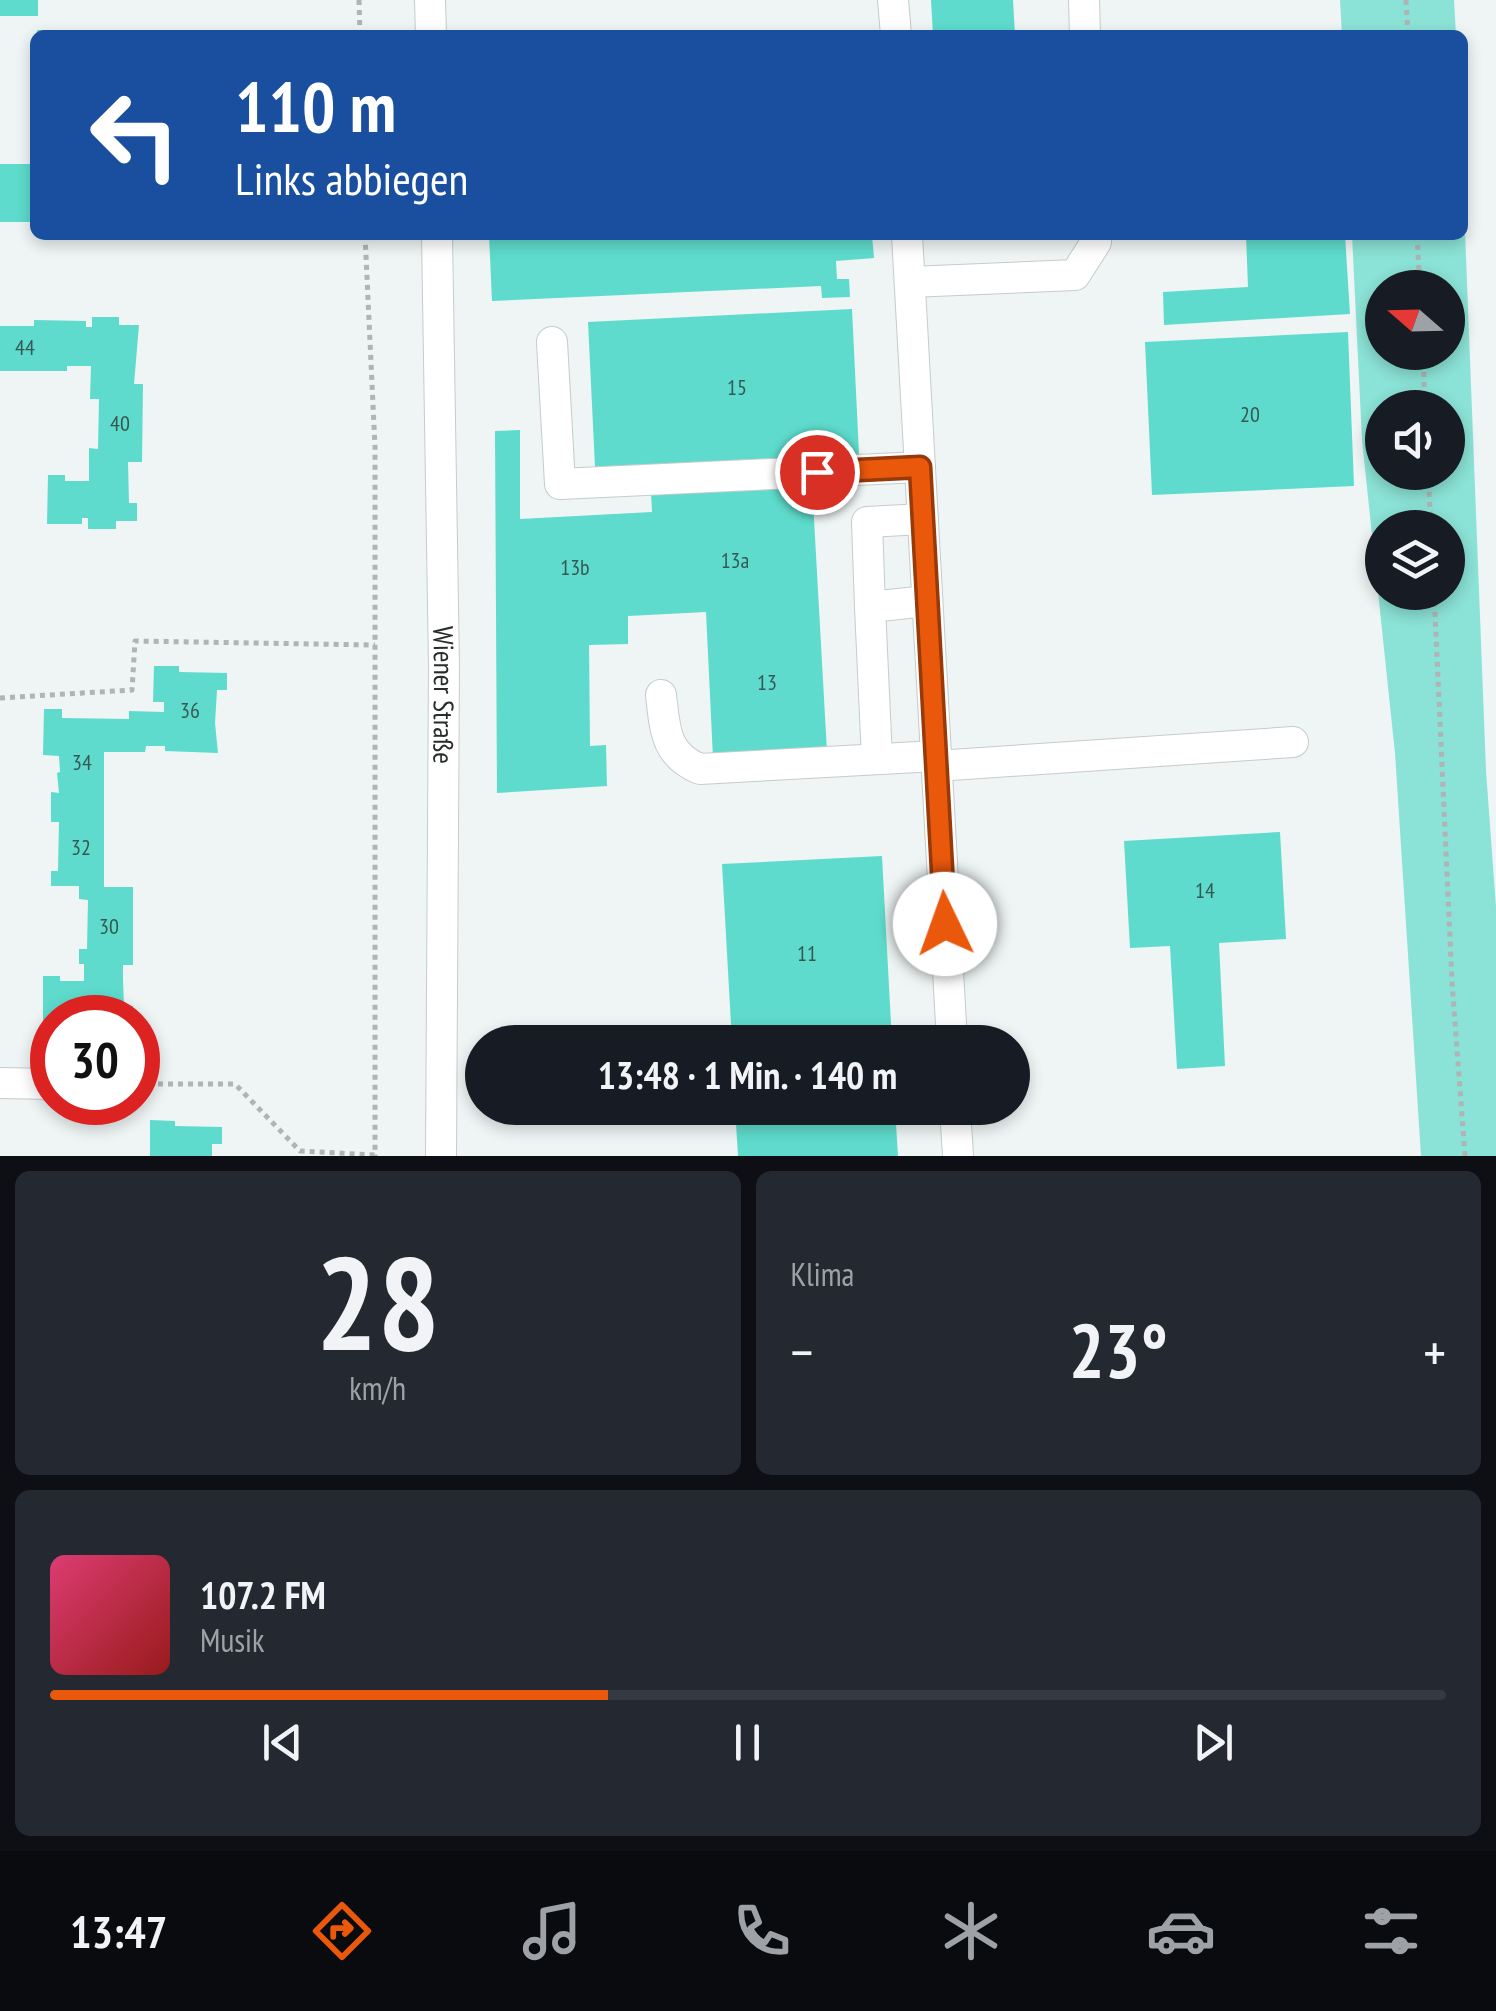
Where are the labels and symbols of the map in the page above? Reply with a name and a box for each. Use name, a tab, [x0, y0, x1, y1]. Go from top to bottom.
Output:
north arrow	[1365, 270, 1465, 370]
house number: 44	[15, 333, 35, 361]
house number: 15	[727, 373, 747, 401]
house number: 20	[1240, 400, 1260, 428]
house number: 40	[110, 409, 130, 437]
pin	[775, 430, 860, 515]
house number: 13a	[721, 546, 749, 574]
house number: 13b	[560, 553, 590, 581]
street label: Wiener Straße	[425, 626, 463, 764]
house number: 13	[757, 668, 777, 696]
house number: 36	[180, 696, 200, 724]
house number: 34	[72, 748, 92, 776]
house number: 32	[71, 833, 91, 861]
position arrow	[893, 872, 997, 976]
house number: 14	[1195, 876, 1215, 904]
house number: 30	[99, 912, 119, 940]
house number: 11	[797, 939, 817, 967]
speed limit sign: 30	[30, 995, 160, 1125]

